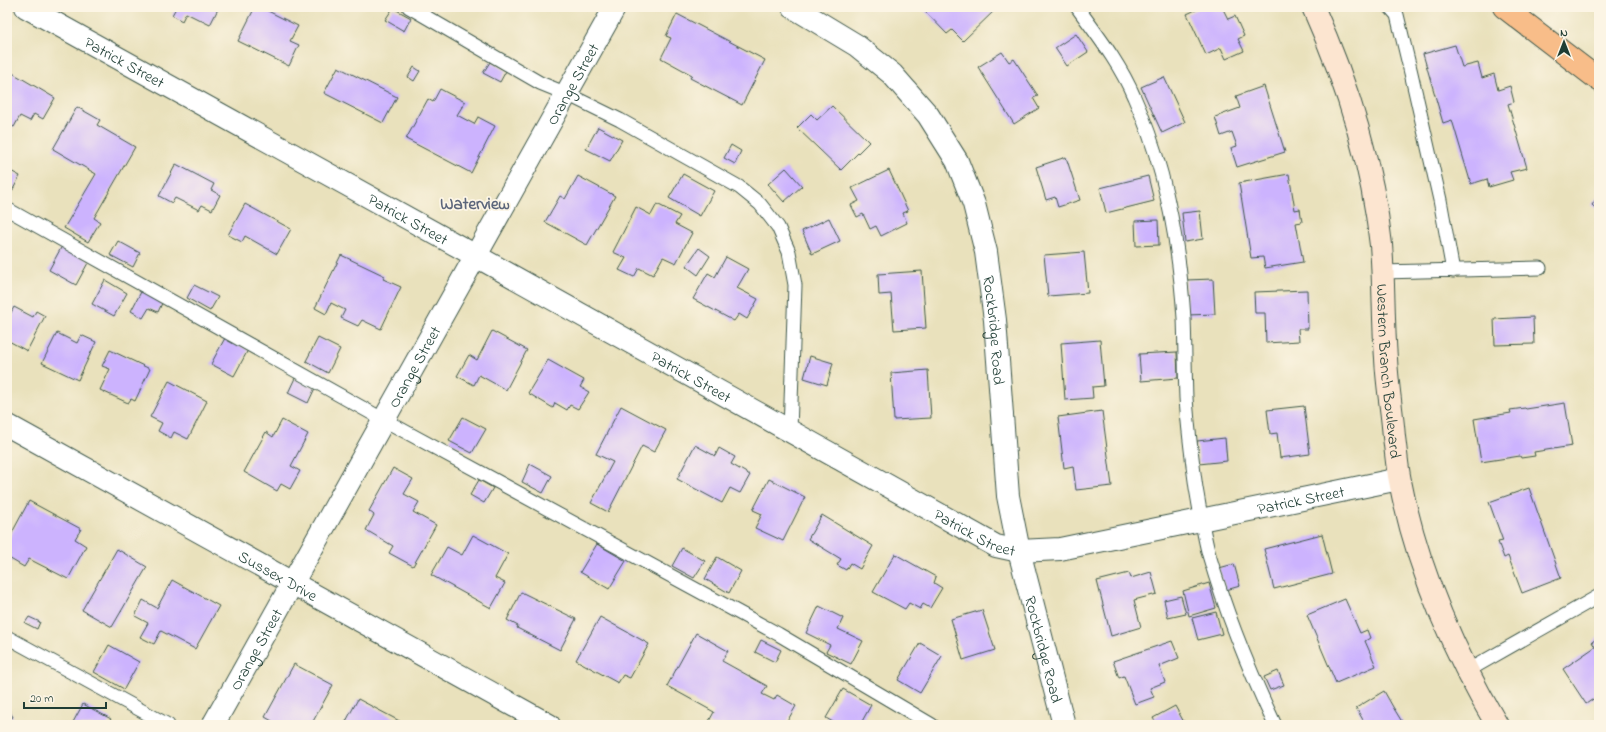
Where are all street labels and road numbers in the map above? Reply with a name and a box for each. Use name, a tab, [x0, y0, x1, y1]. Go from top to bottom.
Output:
street label: Patrick Street	[79, 31, 169, 96]
street label: Orange Street	[541, 39, 607, 130]
street label: Patrick Street	[363, 188, 453, 253]
street label: Rockbridge Road	[975, 274, 1010, 386]
street label: Western Branch Boulevard	[1369, 284, 1406, 460]
street label: Orange Street	[383, 321, 448, 413]
street label: Patrick Street	[646, 346, 736, 410]
street label: Patrick Street	[1255, 480, 1348, 522]
street label: Patrick Street	[929, 504, 1018, 564]
street label: Sussex Drive	[233, 545, 322, 609]
street label: Rockbridge Road	[1017, 593, 1068, 706]
street label: Orange Street	[225, 604, 290, 696]

